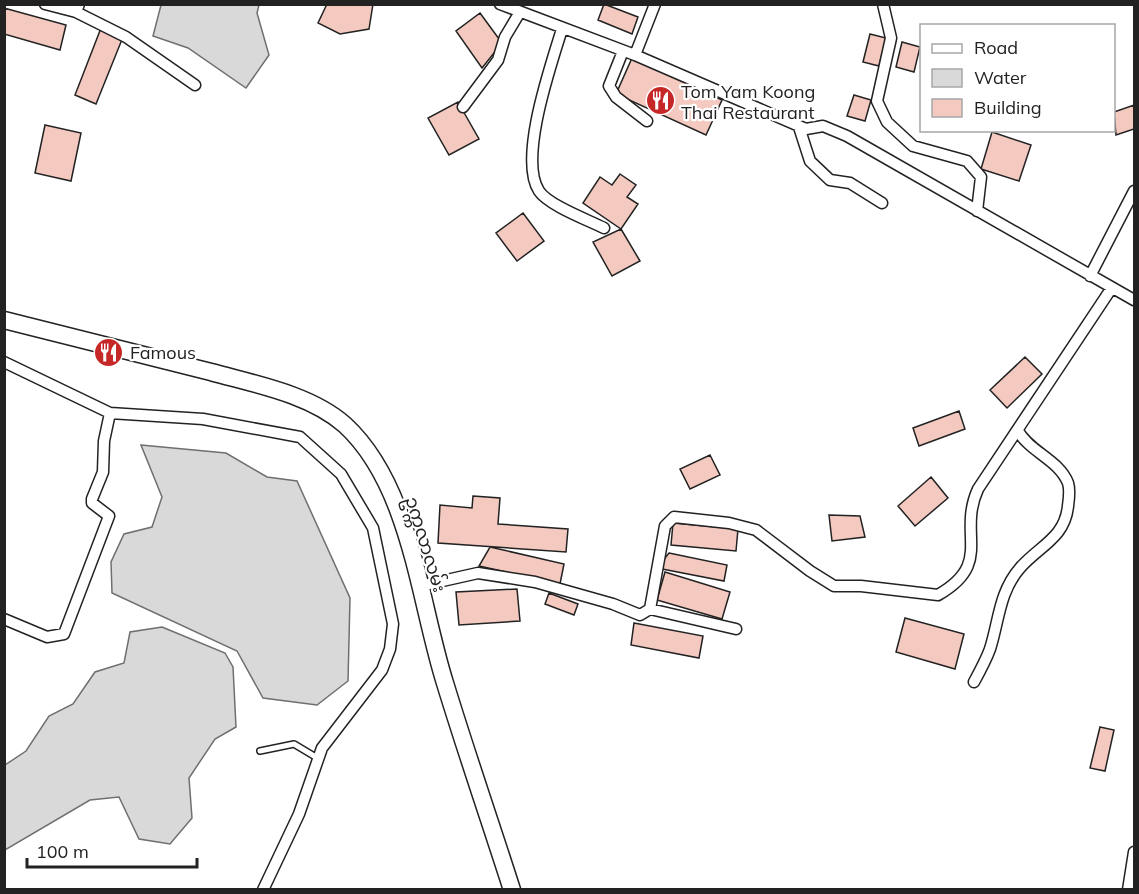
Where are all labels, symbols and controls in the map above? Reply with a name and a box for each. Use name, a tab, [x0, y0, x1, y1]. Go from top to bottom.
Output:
legend	[920, 24, 1115, 132]
text: Road	[974, 36, 1018, 59]
text: Water	[974, 66, 1027, 89]
place label: Tom Yam Koong Thai Restaurant	[681, 80, 815, 124]
restaurant icon: Tom Yam Koong Thai Restaurant	[644, 85, 676, 117]
text: Building	[974, 96, 1042, 119]
restaurant icon: Famous	[93, 336, 125, 368]
place label: Famous	[130, 341, 196, 364]
street label: ဥက္ကလာလမ်း	[397, 493, 452, 596]
scale bar	[27, 831, 196, 869]
text: 100 m	[36, 840, 89, 863]

